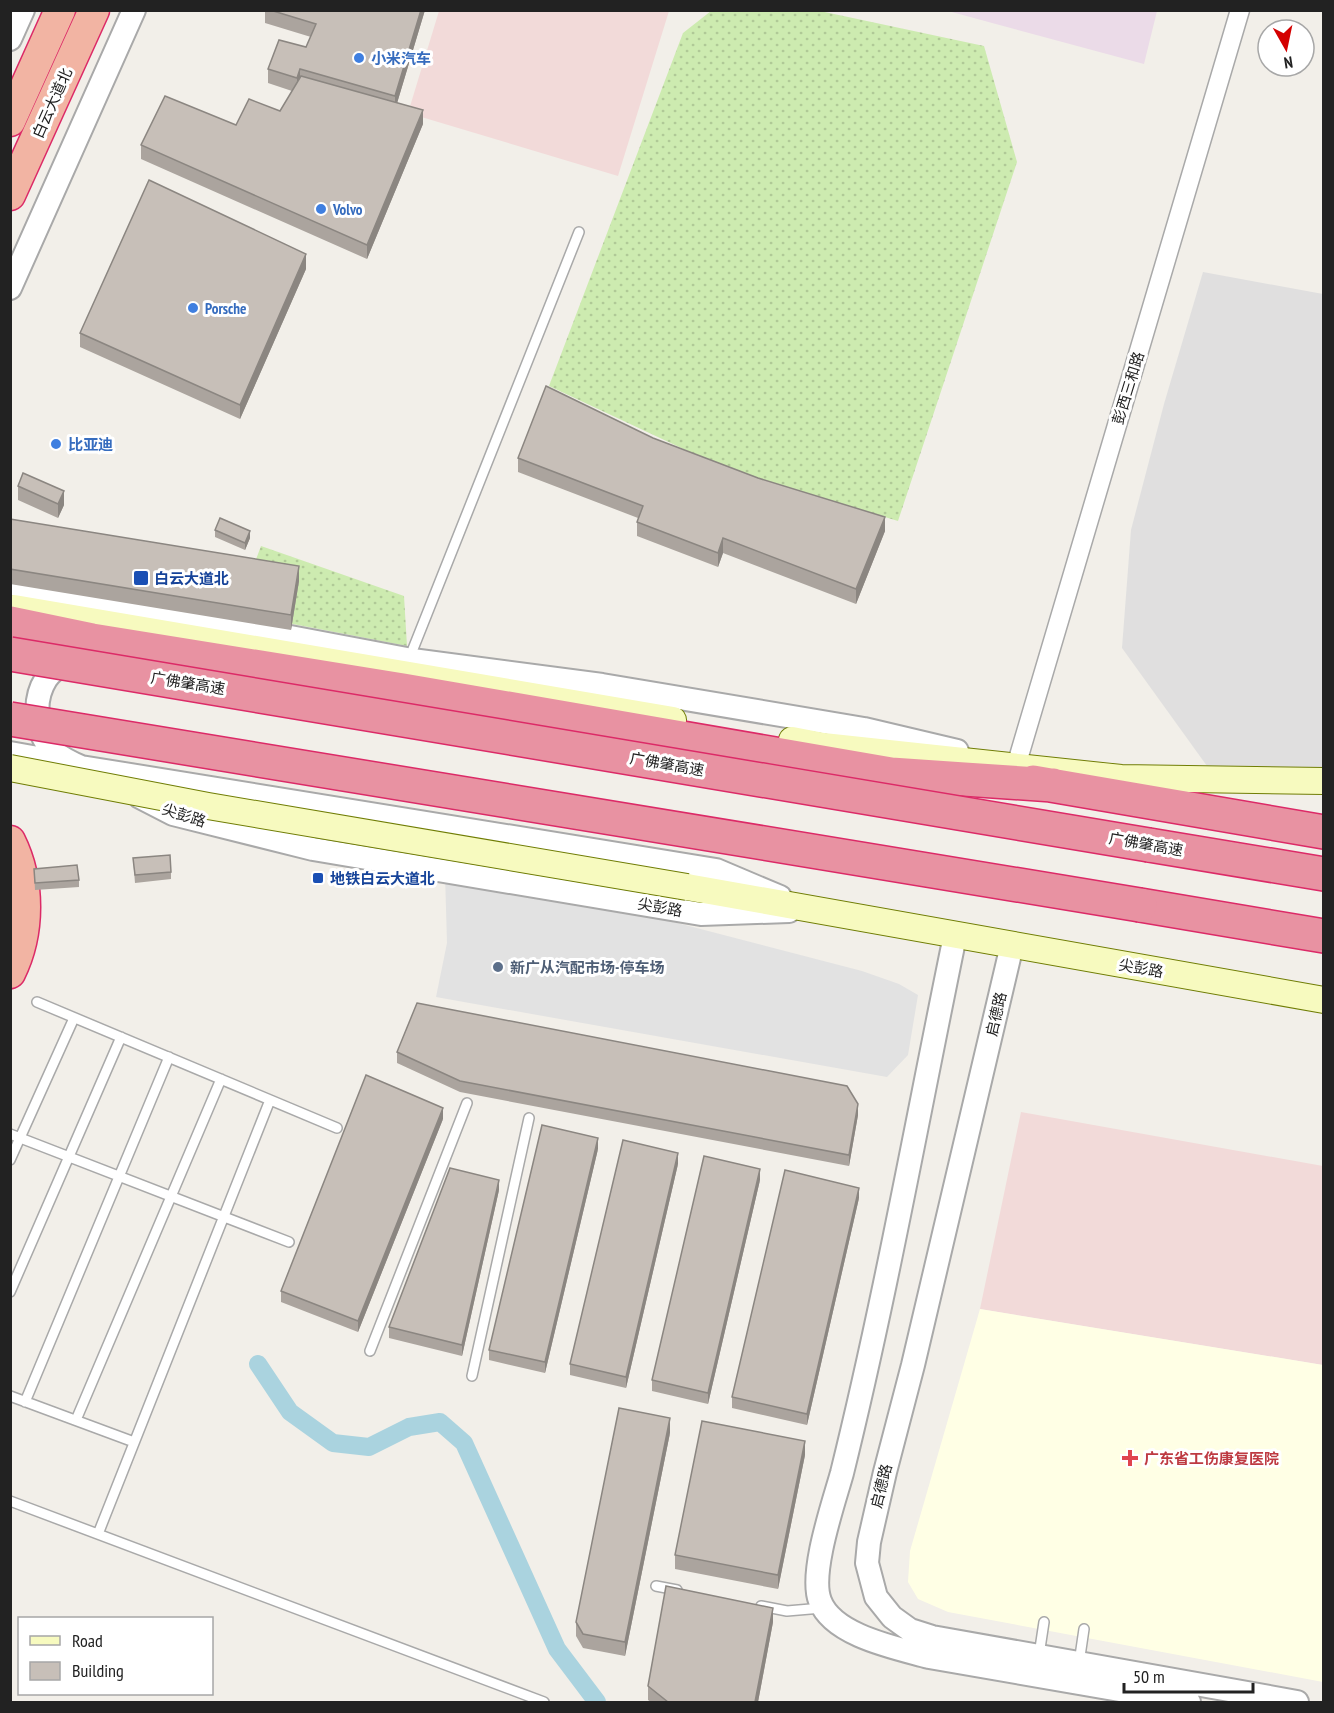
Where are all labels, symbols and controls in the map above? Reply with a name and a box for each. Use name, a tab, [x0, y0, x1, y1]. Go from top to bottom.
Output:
north arrow	[1256, 18, 1316, 78]
place label: 小米汽车	[371, 49, 431, 68]
marker: 小米汽车	[352, 51, 366, 65]
text: N	[1283, 52, 1294, 73]
street label: 白云大道北	[28, 65, 76, 141]
place label: Volvo	[332, 200, 363, 219]
marker: Volvo	[314, 202, 328, 216]
place label: Porsche	[205, 299, 246, 318]
marker: Porsche	[186, 301, 200, 315]
street label: 彭西三和路	[1108, 349, 1148, 427]
place label: 比亚迪	[68, 435, 113, 454]
marker: 比亚迪	[49, 437, 63, 451]
marker: 白云大道北	[132, 569, 150, 587]
place label: 白云大道北	[154, 569, 229, 588]
street label: 广佛肇高速	[149, 668, 227, 698]
street label: 广佛肇高速	[628, 748, 706, 780]
street label: 尖彭路	[160, 799, 208, 831]
street label: 广佛肇高速	[1107, 828, 1185, 860]
place label: 地铁白云大道北	[330, 869, 435, 888]
marker: 地铁白云大道北	[311, 871, 325, 885]
street label: 尖彭路	[636, 894, 684, 920]
street label: 尖彭路	[1117, 955, 1165, 981]
place label: 新广从汽配市场-停车场	[510, 958, 664, 977]
marker: 新广从汽配市场-停车场	[491, 960, 505, 974]
street label: 启德路	[982, 990, 1010, 1038]
marker: 广东省工伤康复医院	[1121, 1449, 1139, 1467]
place label: 广东省工伤康复医院	[1144, 1449, 1279, 1468]
street label: 启德路	[866, 1462, 896, 1510]
legend	[18, 1617, 213, 1695]
text: Road	[72, 1629, 103, 1652]
scale bar	[1124, 1656, 1253, 1694]
text: Building	[72, 1659, 124, 1682]
text: 50 m	[1133, 1665, 1165, 1688]

